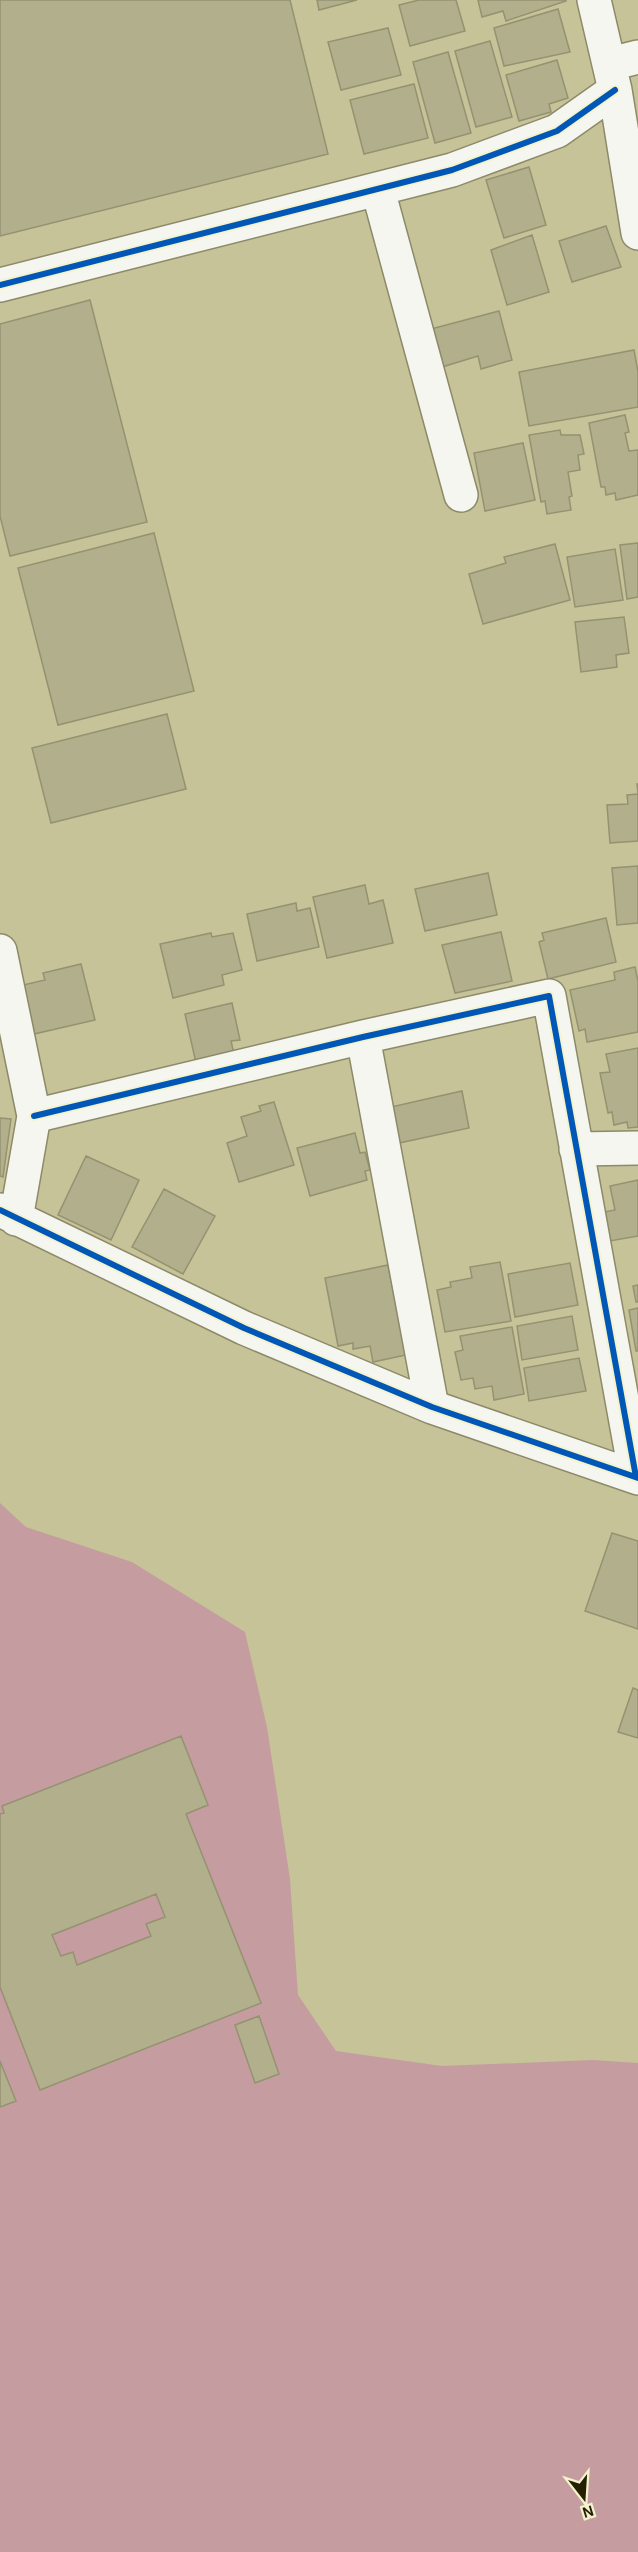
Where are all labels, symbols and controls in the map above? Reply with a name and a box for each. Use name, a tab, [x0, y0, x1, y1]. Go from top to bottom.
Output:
north arrow	[554, 2468, 614, 2528]
text: N	[580, 2501, 597, 2523]

